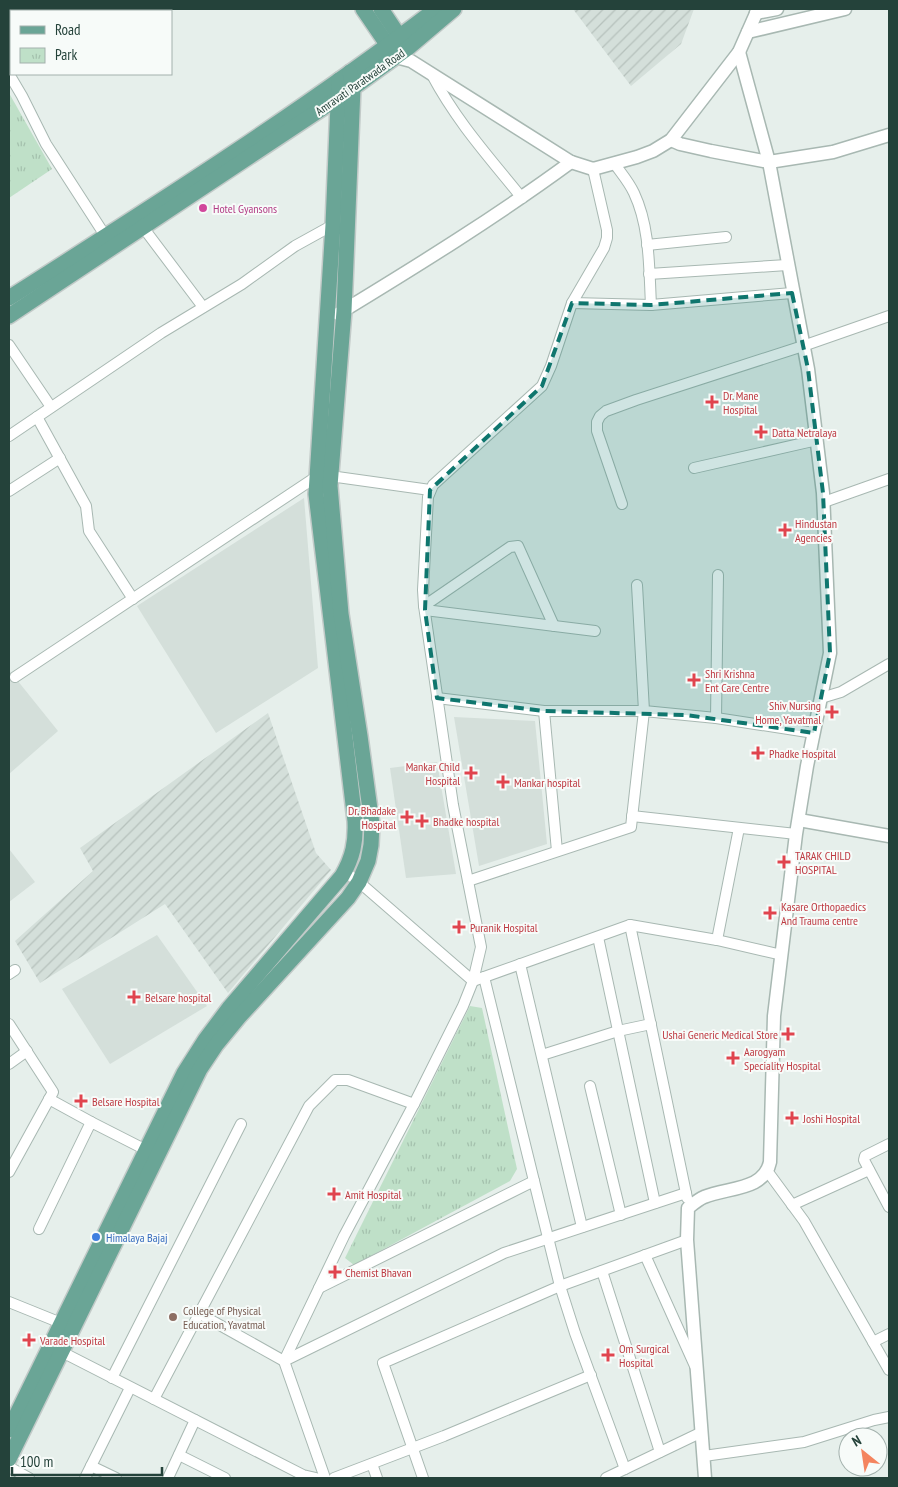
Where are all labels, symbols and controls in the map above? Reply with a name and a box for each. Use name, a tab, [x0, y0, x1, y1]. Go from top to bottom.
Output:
legend	[10, 10, 172, 75]
text: Road	[55, 20, 81, 39]
text: Park	[55, 45, 77, 64]
street label: Amravati Paratwada Road	[312, 46, 408, 118]
place label: Hotel Gyansons	[213, 201, 277, 216]
marker: Hotel Gyansons	[197, 202, 209, 214]
place label: Dr. Mane Hospital	[723, 388, 759, 417]
marker: Dr. Mane Hospital	[705, 395, 719, 409]
marker: Datta Netralaya	[754, 425, 768, 439]
place label: Datta Netralaya	[772, 425, 837, 440]
place label: Hindustan Agencies	[795, 516, 837, 545]
marker: Hindustan Agencies	[779, 524, 791, 536]
place label: Shri Krishna Ent Care Centre	[705, 666, 769, 695]
marker: Shri Krishna Ent Care Centre	[687, 673, 701, 687]
place label: Shiv Nursing Home, Yavatmal	[755, 698, 821, 727]
marker: Shiv Nursing Home, Yavatmal	[825, 705, 839, 719]
marker: Phadke Hospital	[751, 746, 765, 760]
place label: Phadke Hospital	[769, 746, 836, 761]
place label: Mankar Child Hospital	[406, 759, 460, 788]
marker: Mankar Child Hospital	[464, 766, 478, 780]
marker: Mankar hospital	[496, 775, 510, 789]
place label: Mankar hospital	[514, 775, 580, 790]
place label: Dr. Bhadake Hospital	[348, 803, 396, 832]
marker: Dr. Bhadake Hospital	[400, 810, 414, 824]
marker: Bhadke hospital	[415, 814, 429, 828]
place label: Bhadke hospital	[433, 814, 499, 829]
place label: TARAK CHILD HOSPITAL	[795, 848, 851, 877]
marker: TARAK CHILD HOSPITAL	[777, 855, 791, 869]
place label: Kasare Orthopaedics And Trauma centre	[781, 899, 866, 928]
marker: Kasare Orthopaedics And Trauma centre	[763, 906, 777, 920]
marker: Puranik Hospital	[452, 920, 466, 934]
place label: Puranik Hospital	[470, 920, 538, 935]
marker: Belsare hospital	[127, 990, 141, 1004]
place label: Belsare hospital	[145, 990, 211, 1005]
place label: Ushai Generic Medical Store	[662, 1027, 778, 1042]
marker: Ushai Generic Medical Store	[782, 1028, 794, 1040]
place label: Aarogyam Speciality Hospital	[744, 1044, 821, 1073]
marker: Aarogyam Speciality Hospital	[726, 1051, 740, 1065]
marker: Belsare Hospital	[74, 1094, 88, 1108]
place label: Belsare Hospital	[92, 1094, 160, 1109]
marker: Joshi Hospital	[785, 1111, 799, 1125]
place label: Joshi Hospital	[802, 1111, 860, 1126]
marker: Amit Hospital	[327, 1187, 341, 1201]
place label: Amit Hospital	[345, 1187, 402, 1202]
place label: Himalaya Bajaj	[106, 1230, 168, 1245]
marker: Himalaya Bajaj	[90, 1231, 102, 1243]
place label: Chemist Bhavan	[345, 1265, 412, 1280]
marker: Chemist Bhavan	[329, 1266, 341, 1278]
place label: College of Physical Education, Yavatmal	[183, 1303, 266, 1332]
marker: College of Physical Education, Yavatmal	[167, 1311, 179, 1323]
marker: Varade Hospital	[22, 1333, 36, 1347]
place label: Varade Hospital	[39, 1333, 105, 1348]
place label: Om Surgical Hospital	[619, 1341, 669, 1370]
marker: Om Surgical Hospital	[601, 1348, 615, 1362]
north arrow	[838, 1427, 888, 1477]
text: N	[849, 1431, 864, 1450]
scale bar	[12, 1444, 162, 1476]
text: 100 m	[20, 1452, 53, 1471]

